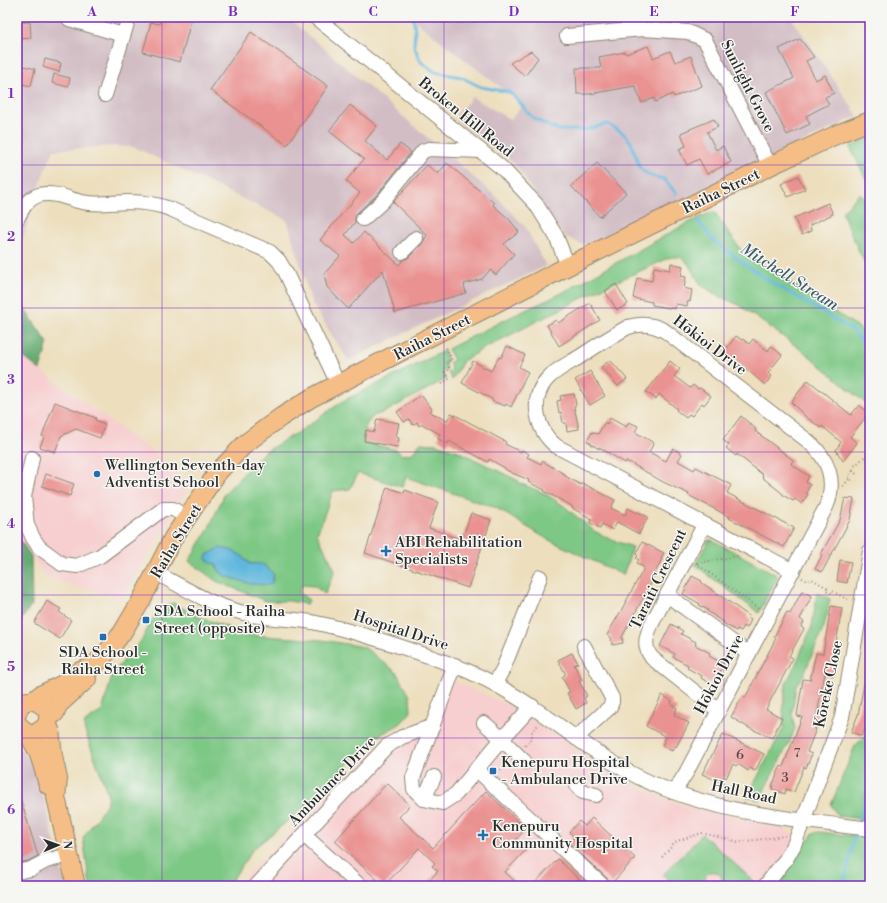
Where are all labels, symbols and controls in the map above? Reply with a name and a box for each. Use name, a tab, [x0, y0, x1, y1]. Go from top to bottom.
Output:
text: A	[86, 4, 97, 20]
text: B	[228, 4, 238, 20]
text: C	[368, 4, 378, 20]
text: D	[509, 4, 519, 20]
text: E	[649, 4, 659, 20]
text: F	[790, 4, 800, 20]
street label: Sunlight Grove	[716, 37, 779, 135]
street label: Broken Hill Road	[414, 73, 517, 162]
text: 1	[8, 86, 15, 102]
street label: Raiha Street	[679, 164, 764, 218]
text: 2	[7, 229, 15, 245]
water label: Mitchell Stream	[737, 239, 843, 315]
street label: Raiha Street	[391, 310, 474, 365]
street label: Hōkioi Drive	[669, 311, 751, 379]
text: 3	[7, 372, 15, 388]
place label: Wellington Seventh-day Adventist School	[104, 456, 266, 492]
marker: Wellington Seventh-day Adventist School	[92, 469, 102, 479]
street label: Raiha Street	[147, 500, 206, 582]
text: 4	[7, 516, 16, 532]
street label: Taraiti Crescent	[626, 525, 691, 633]
place label: ABI Rehabilitation Specialists	[394, 533, 523, 569]
marker: ABI Rehabilitation Specialists	[380, 545, 392, 557]
place label: SDA School - Raiha Street (opposite)	[154, 602, 285, 638]
street label: Hospital Drive	[351, 606, 451, 655]
marker: SDA School - Raiha Street (opposite)	[141, 615, 151, 625]
street label: Hōkioi Drive	[690, 631, 748, 717]
marker: SDA School - Raiha Street	[98, 632, 108, 642]
street label: Kōreke Close	[810, 639, 847, 730]
place label: SDA School - Raiha Street	[59, 643, 147, 679]
text: 5	[7, 659, 15, 675]
street label: Ambulance Drive	[284, 732, 380, 831]
house number: 7	[794, 745, 801, 761]
house number: 6	[736, 747, 744, 763]
place label: Kenepuru Hospital - Ambulance Drive	[501, 753, 630, 789]
marker: Kenepuru Hospital - Ambulance Drive	[488, 766, 498, 776]
house number: 3	[781, 770, 789, 786]
street label: Hall Road	[709, 776, 779, 809]
text: 6	[7, 802, 15, 818]
place label: Kenepuru Community Hospital	[492, 817, 634, 853]
north arrow	[38, 825, 78, 865]
marker: Kenepuru Community Hospital	[477, 829, 489, 841]
text: N	[60, 840, 74, 850]

